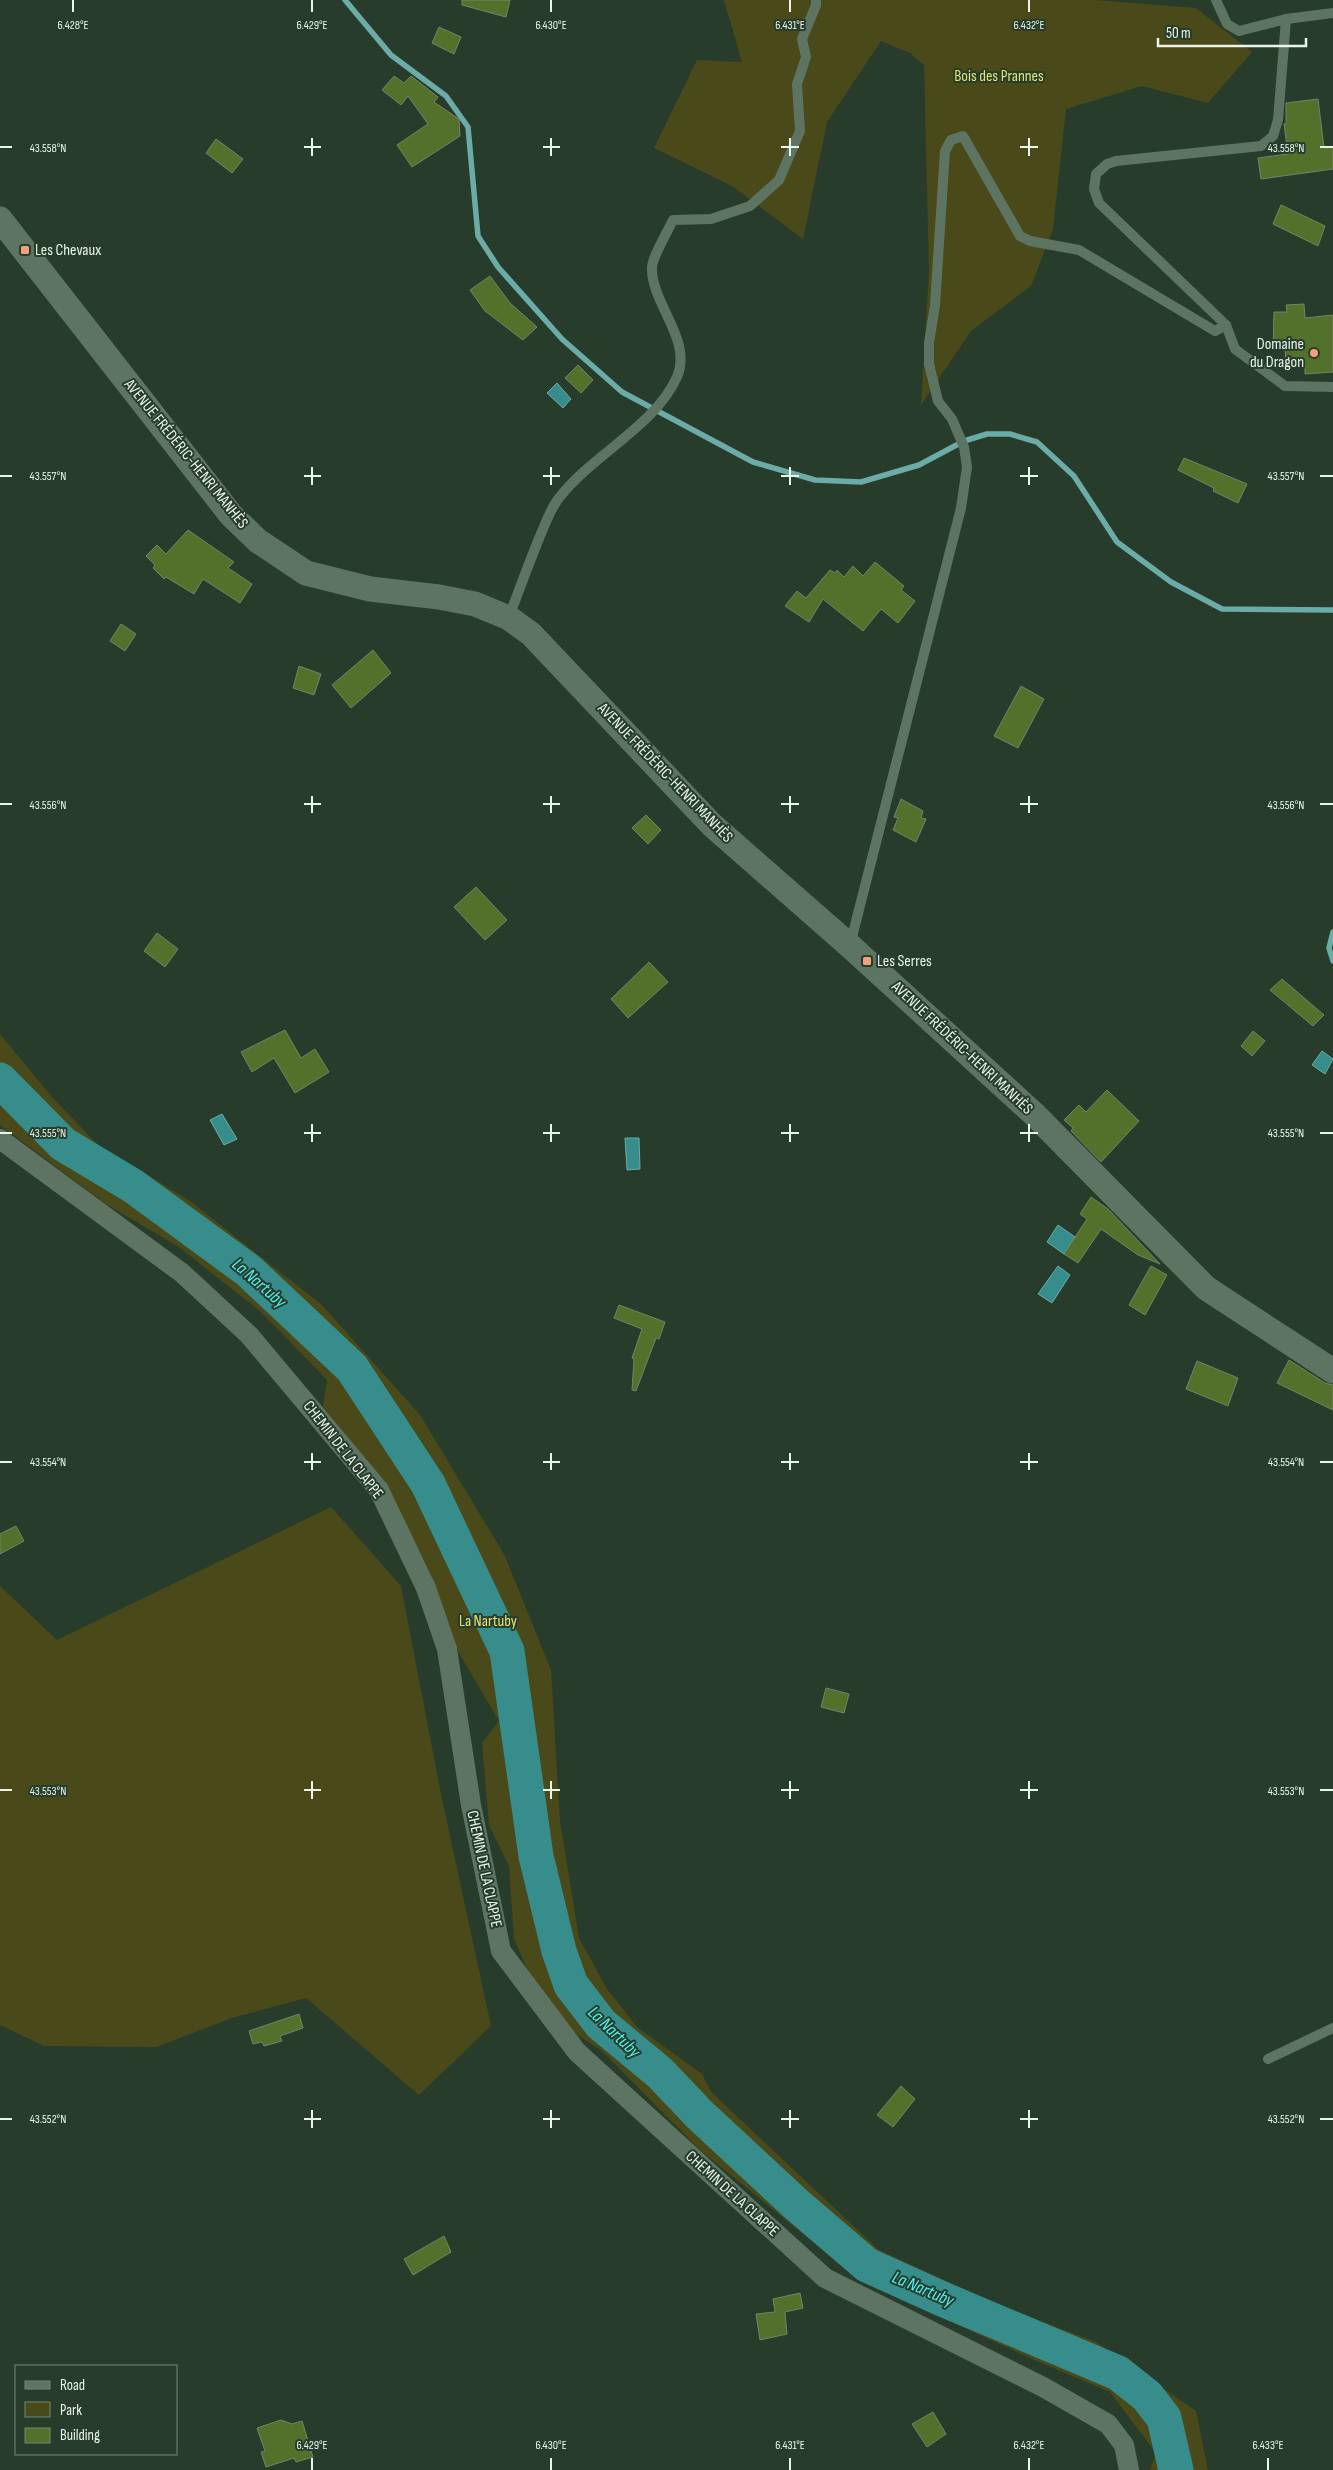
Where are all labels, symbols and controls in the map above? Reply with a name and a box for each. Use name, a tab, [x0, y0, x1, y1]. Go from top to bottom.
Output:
scale bar	[1158, 15, 1306, 47]
text: 6.428°E	[58, 18, 88, 33]
text: 6.429°E	[296, 18, 328, 33]
text: 6.430°E	[535, 18, 567, 33]
text: 6.431°E	[775, 18, 805, 33]
text: 6.432°E	[1014, 18, 1044, 33]
text: 50 m	[1166, 24, 1191, 43]
park label: Bois des Prannes	[954, 67, 1044, 86]
text: 43.558°N	[30, 141, 66, 156]
text: 43.558°N	[1268, 141, 1304, 156]
place label: Les Chevaux	[35, 241, 101, 260]
marker: Les Chevaux	[19, 244, 31, 256]
place label: Domaine du Dragon	[1250, 335, 1304, 372]
marker: Domaine du Dragon	[1308, 347, 1320, 359]
street label: AVENUE FRÉDÉRIC-HENRI MANHÈS	[119, 375, 252, 533]
text: 43.557°N	[30, 469, 66, 484]
text: 43.557°N	[1268, 469, 1304, 484]
street label: AVENUE FRÉDÉRIC-HENRI MANHÈS	[593, 699, 737, 847]
text: 43.556°N	[30, 798, 66, 813]
text: 43.556°N	[1268, 798, 1304, 813]
place label: Les Serres	[877, 952, 932, 971]
marker: Les Serres	[861, 955, 873, 967]
street label: AVENUE FRÉDÉRIC-HENRI MANHÈS	[887, 977, 1037, 1119]
text: 43.555°N	[30, 1126, 66, 1141]
text: 43.555°N	[1268, 1126, 1304, 1141]
water label: La Nartuby	[228, 1254, 291, 1313]
street label: CHEMIN DE LA CLAPPE	[299, 1397, 387, 1503]
text: 43.554°N	[30, 1455, 66, 1470]
text: 43.554°N	[1268, 1455, 1304, 1470]
park label: La Nartuby	[459, 1612, 517, 1631]
text: 43.553°N	[30, 1784, 66, 1799]
text: 43.553°N	[1268, 1784, 1304, 1799]
street label: CHEMIN DE LA CLAPPE	[462, 1809, 506, 1929]
water label: La Nartuby	[583, 2002, 645, 2063]
text: 43.552°N	[30, 2112, 66, 2127]
text: 43.552°N	[1268, 2112, 1304, 2127]
street label: CHEMIN DE LA CLAPPE	[681, 2147, 783, 2241]
water label: La Nartuby	[889, 2267, 958, 2312]
legend	[15, 2365, 178, 2455]
text: Road	[60, 2376, 85, 2395]
text: Park	[60, 2401, 82, 2420]
text: Building	[60, 2426, 100, 2445]
text: 6.429°E	[296, 2438, 328, 2453]
text: 6.430°E	[535, 2438, 567, 2453]
text: 6.431°E	[775, 2438, 805, 2453]
text: 6.432°E	[1014, 2438, 1044, 2453]
text: 6.433°E	[1253, 2438, 1283, 2453]

